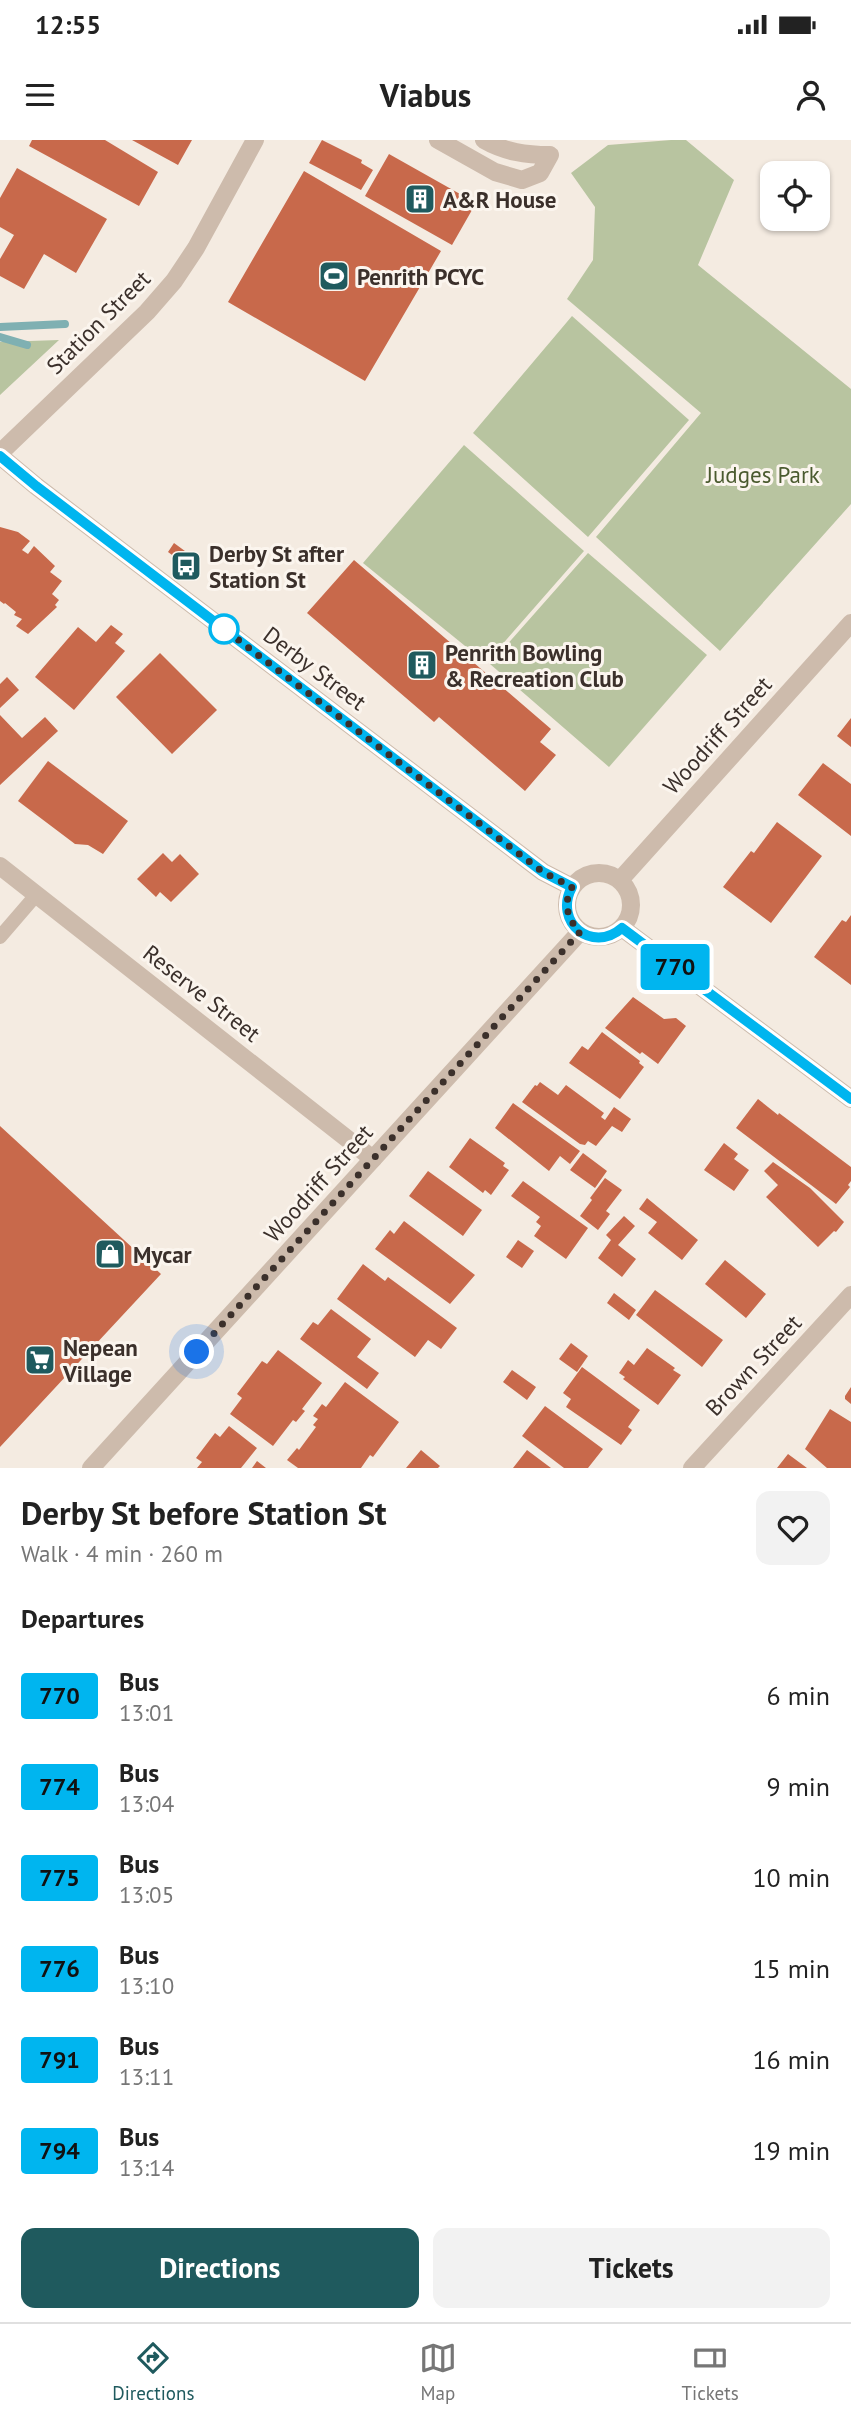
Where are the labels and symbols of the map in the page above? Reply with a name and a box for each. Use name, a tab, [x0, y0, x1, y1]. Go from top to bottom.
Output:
building icon: A&R House	[403, 182, 437, 216]
place label: A&R House	[443, 185, 556, 214]
sports icon: Penrith PCYC	[317, 259, 351, 293]
place label: Penrith PCYC	[357, 262, 484, 291]
street label: Station Street	[40, 264, 156, 380]
park label: Judges Park	[705, 460, 820, 489]
place label: Derby St after Station St	[209, 539, 345, 594]
bus stop icon: Derby St after Station St	[169, 549, 203, 583]
unlabelled marker	[209, 614, 239, 644]
street label: Derby Street	[258, 620, 372, 716]
place label: Penrith Bowling & Recreation Club	[445, 638, 624, 693]
building icon: Penrith Bowling & Recreation Club	[405, 648, 439, 682]
street label: Woodriff Street	[656, 670, 778, 800]
street label: Reserve Street	[138, 938, 267, 1048]
line badge: 770	[635, 944, 715, 990]
street label: Woodriff Street	[257, 1118, 379, 1248]
shop icon: Mycar	[93, 1237, 127, 1271]
place label: Mycar	[133, 1240, 193, 1269]
street label: Brown Street	[699, 1308, 807, 1422]
place label: Nepean Village	[62, 1333, 138, 1388]
your location	[179, 1334, 214, 1369]
supermarket icon: Nepean Village	[23, 1343, 57, 1377]

